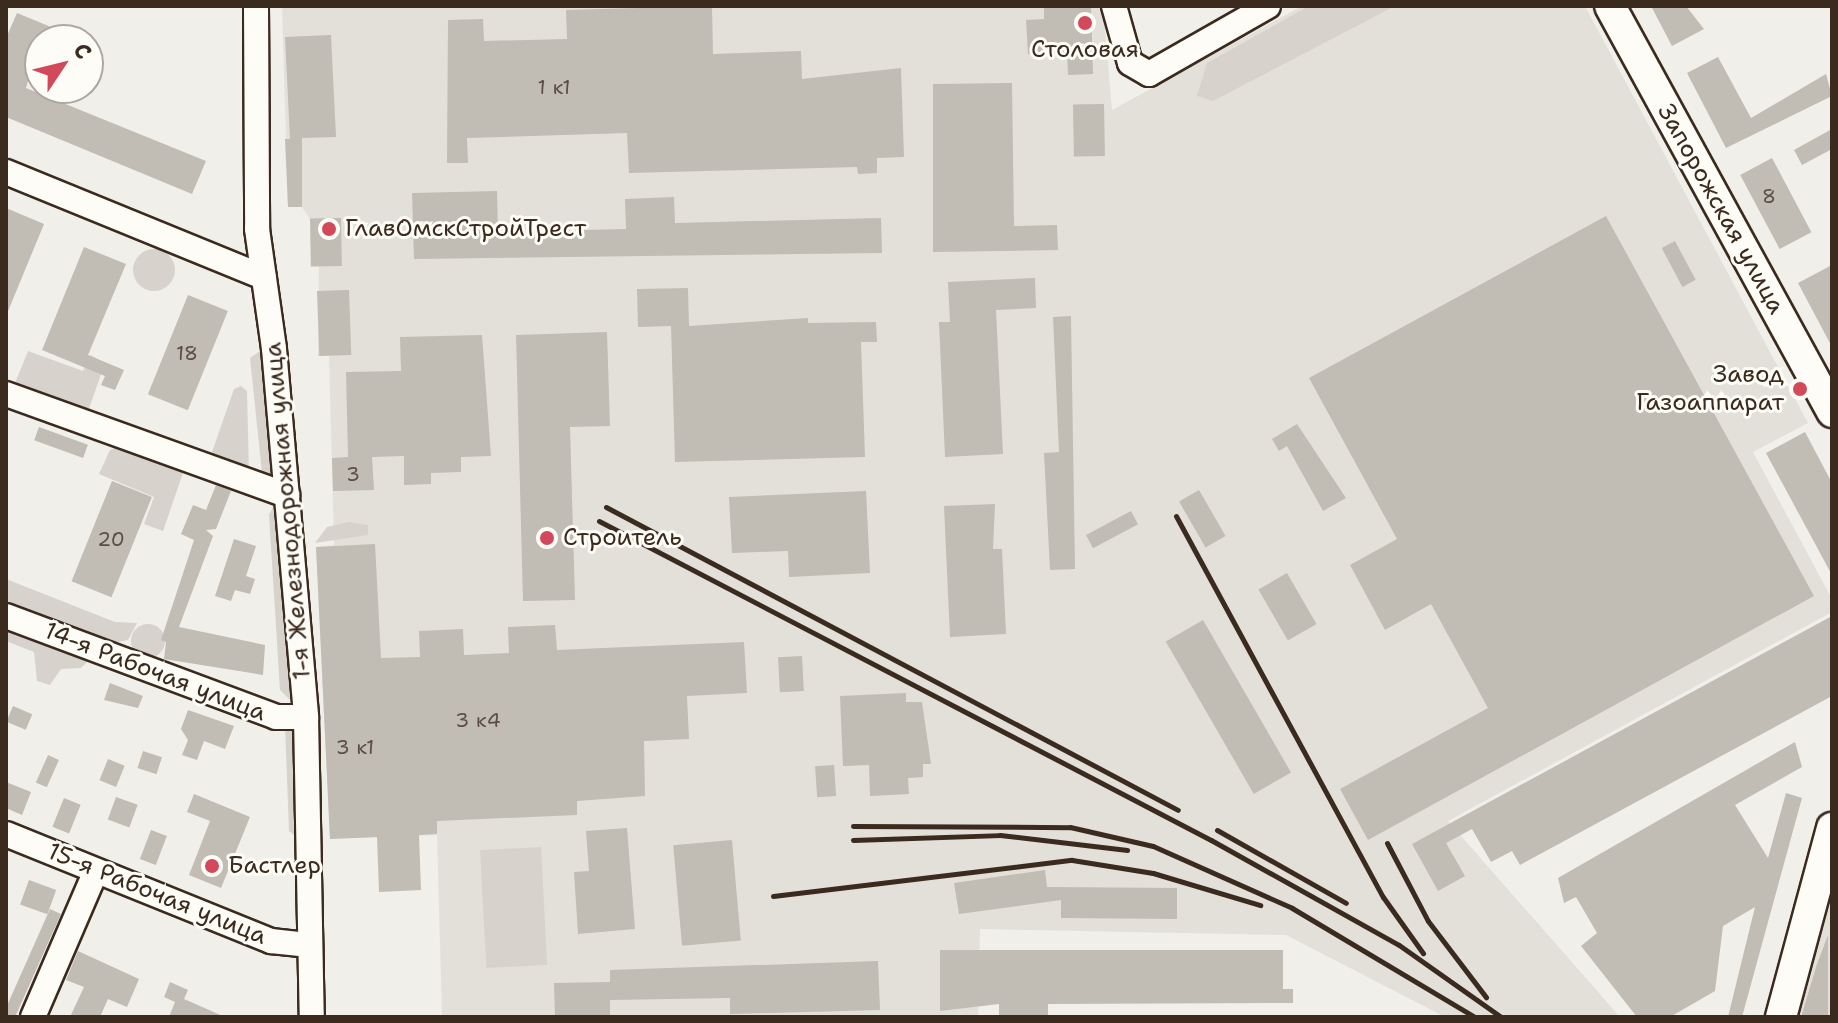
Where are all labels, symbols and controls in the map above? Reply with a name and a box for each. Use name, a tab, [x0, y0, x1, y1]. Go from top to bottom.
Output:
marker: Столовая	[1076, 14, 1094, 32]
north arrow	[24, 24, 104, 104]
place label: Столовая	[1031, 36, 1139, 64]
text: С	[67, 37, 98, 65]
house number: 1 к1	[538, 75, 570, 99]
street label: Запорожская улица	[1651, 99, 1791, 319]
house number: 8	[1762, 184, 1776, 208]
place label: ГлавОмскСтройТрест	[345, 215, 586, 243]
marker: ГлавОмскСтройТрест	[320, 220, 338, 238]
house number: 18	[176, 341, 198, 365]
street label: 1-я Железнодорожная улица	[259, 341, 317, 681]
place label: Завод Газоаппарат	[1636, 361, 1784, 417]
marker: Завод Газоаппарат	[1791, 380, 1809, 398]
house number: 3	[346, 462, 360, 486]
place label: Строитель	[563, 524, 682, 552]
house number: 20	[97, 527, 125, 551]
marker: Строитель	[538, 529, 556, 547]
street label: 14-я Рабочая улица	[40, 616, 270, 728]
house number: 3 к4	[455, 708, 501, 732]
house number: 3 к1	[336, 735, 374, 759]
street label: 15-я Рабочая улица	[43, 837, 271, 951]
place label: Бастлер	[228, 852, 321, 880]
marker: Бастлер	[203, 857, 221, 875]

